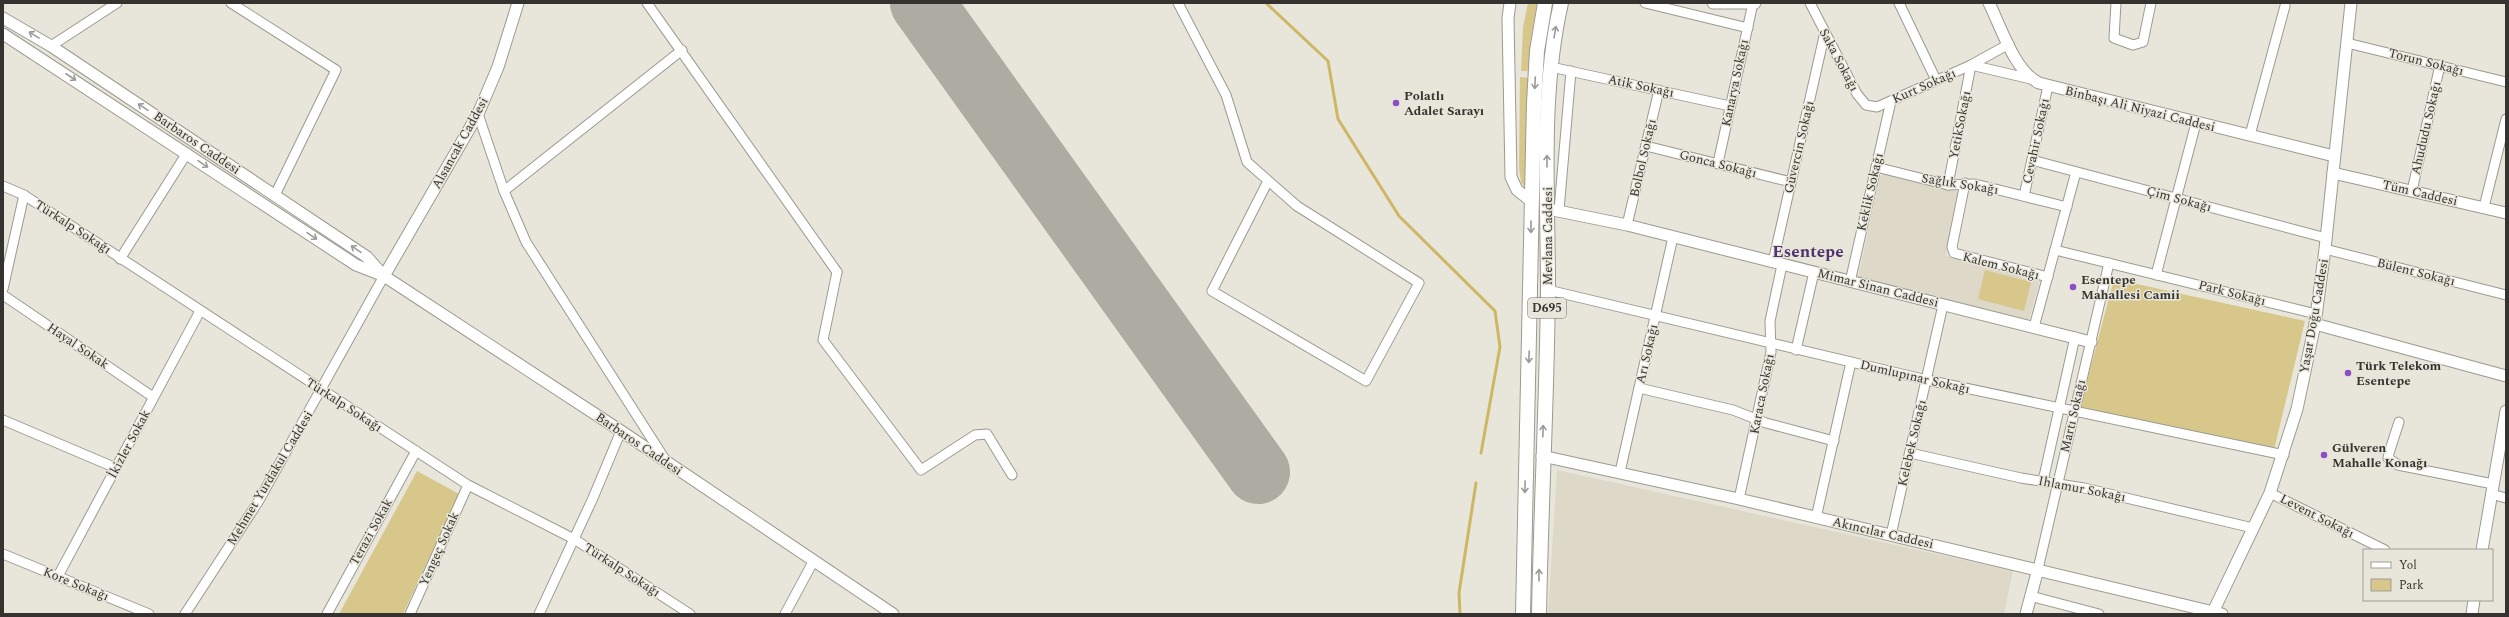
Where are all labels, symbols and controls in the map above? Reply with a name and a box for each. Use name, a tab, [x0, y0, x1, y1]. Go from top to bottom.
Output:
one-way arrow	[1551, 25, 1559, 38]
street label: Saka Sokağı	[1814, 25, 1864, 95]
one-way arrow	[28, 31, 40, 39]
street label: Kanarya Sokağı	[1716, 37, 1754, 129]
street label: Torun Sokağı	[2386, 43, 2466, 81]
street label: Kurt Sokağı	[1889, 63, 1959, 109]
street label: Atik Sokağı	[1606, 69, 1676, 103]
one-way arrow	[65, 73, 76, 81]
one-way arrow	[1532, 76, 1539, 89]
street label: Ahududu Sokağı	[2406, 79, 2446, 177]
street label: Binbaşı Ali Niyazi Caddesi	[2063, 81, 2217, 137]
place label: Polatlı Adalet Sarayı	[1404, 86, 1484, 121]
street label: YetikSokağı	[1944, 89, 1976, 161]
street label: Alsancak Caddesi	[426, 93, 494, 193]
street label: Cevahir Sokağı	[2017, 96, 2055, 186]
marker: Polatlı Adalet Sarayı	[1391, 98, 1401, 108]
street label: Güvercin Sokağı	[1779, 99, 1819, 195]
one-way arrow	[138, 103, 149, 111]
street label: Barbaros Caddesi	[149, 106, 245, 180]
street label: Bolbol Sokağı	[1624, 117, 1662, 199]
street label: Gonca Sokağı	[1677, 145, 1759, 183]
street label: Keklik Sokağı	[1851, 151, 1889, 233]
one-way arrow	[1544, 155, 1551, 168]
one-way arrow	[198, 160, 209, 168]
street label: Sağlık Sokağı	[1920, 168, 2000, 200]
street label: Tüm Caddesi	[2380, 175, 2460, 211]
street label: Çim Sokağı	[2144, 181, 2214, 217]
street label: Mevlana Caddesi	[1538, 187, 1558, 285]
street label: Türkalp Sokağı	[31, 195, 115, 259]
one-way arrow	[1527, 220, 1535, 233]
one-way arrow	[306, 232, 317, 240]
district label: Esentepe	[1772, 239, 1844, 265]
one-way arrow	[350, 245, 361, 253]
street label: Kalem Sokağı	[1960, 247, 2042, 285]
street label: Bülent Sokağı	[2375, 253, 2457, 291]
street label: Yaşar Doğu Caddesi	[2294, 257, 2334, 375]
street label: Mimar Sinan Caddesi	[1815, 263, 1941, 313]
place label: Esentepe Mahallesi Camii	[2081, 270, 2180, 305]
street label: Park Sokağı	[2196, 275, 2268, 311]
marker: Esentepe Mahallesi Camii	[2068, 282, 2078, 292]
road number: D695	[1528, 298, 1566, 318]
street label: Hayal Sokak	[43, 318, 113, 374]
street label: Arı Sokağı	[1630, 322, 1664, 386]
one-way arrow	[1525, 350, 1532, 363]
street label: Karaca Sokağı	[1744, 352, 1780, 436]
street label: Dumlupınar Sokağı	[1858, 355, 1972, 399]
place label: Türk Telekom Esentepe	[2356, 356, 2442, 391]
marker: Türk Telekom Esentepe	[2343, 368, 2353, 378]
street label: Türkalp Sokağı	[302, 373, 386, 437]
street label: Martı Sokağı	[2055, 377, 2091, 455]
street label: Kelebek Sokağı	[1892, 398, 1932, 488]
street label: İkizler Sokak	[102, 406, 156, 482]
street label: Mehmet Yurdakul Caddesi	[222, 407, 318, 549]
street label: Barbaros Caddesi	[591, 407, 687, 481]
one-way arrow	[1539, 425, 1547, 438]
place label: Gülveren Mahalle Konağı	[2332, 438, 2427, 473]
marker: Gülveren Mahalle Konağı	[2319, 450, 2329, 460]
street label: Ihlamur Sokağı	[2037, 471, 2127, 507]
one-way arrow	[1521, 480, 1529, 493]
street label: Levent Sokağı	[2276, 489, 2358, 543]
street label: Terazi Sokak	[344, 495, 398, 569]
street label: Yengeç Sokak	[414, 509, 464, 589]
street label: Akıncılar Caddesi	[1830, 512, 1936, 554]
street label: Türkalp Sokağı	[580, 538, 664, 602]
legend	[2363, 549, 2493, 601]
text: Yol	[2399, 556, 2417, 575]
street label: Kore Sokağı	[40, 562, 112, 606]
one-way arrow	[1535, 569, 1543, 582]
text: Park	[2399, 576, 2424, 595]

